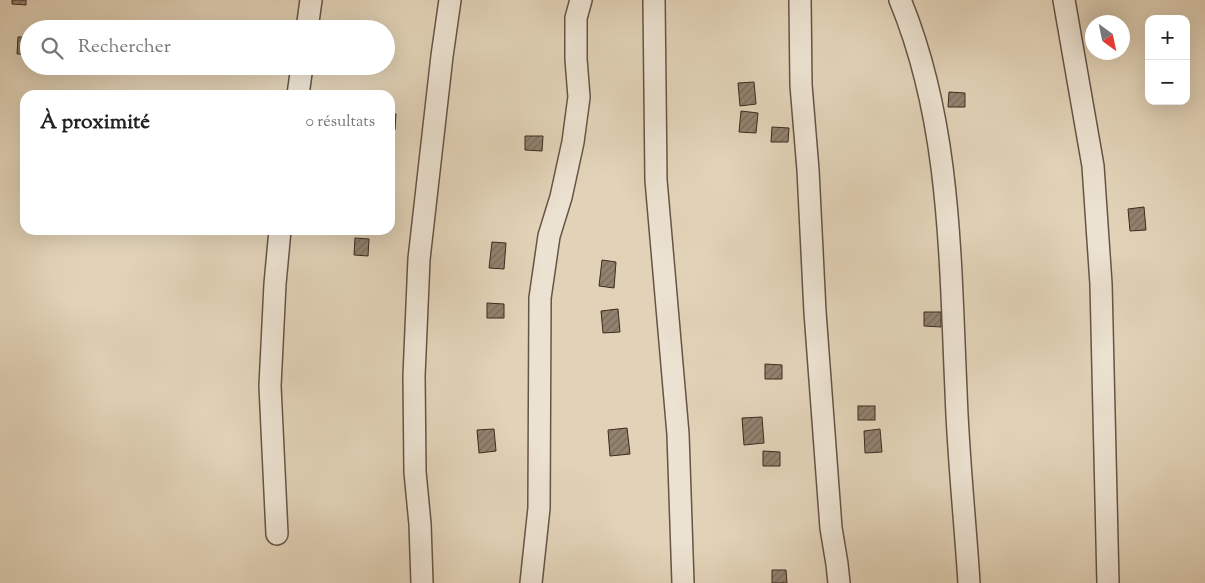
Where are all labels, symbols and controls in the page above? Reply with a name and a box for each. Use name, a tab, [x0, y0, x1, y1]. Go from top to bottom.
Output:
north arrow	[1085, 15, 1130, 60]
map controls	[1145, 15, 1190, 105]
button: +	[1145, 15, 1190, 60]
search box	[20, 20, 395, 75]
icon: search	[38, 34, 66, 62]
text: Rechercher	[78, 34, 171, 61]
button: −	[1145, 60, 1190, 105]
text: À proximité	[40, 108, 150, 138]
text: 0 résultats	[305, 111, 375, 134]

